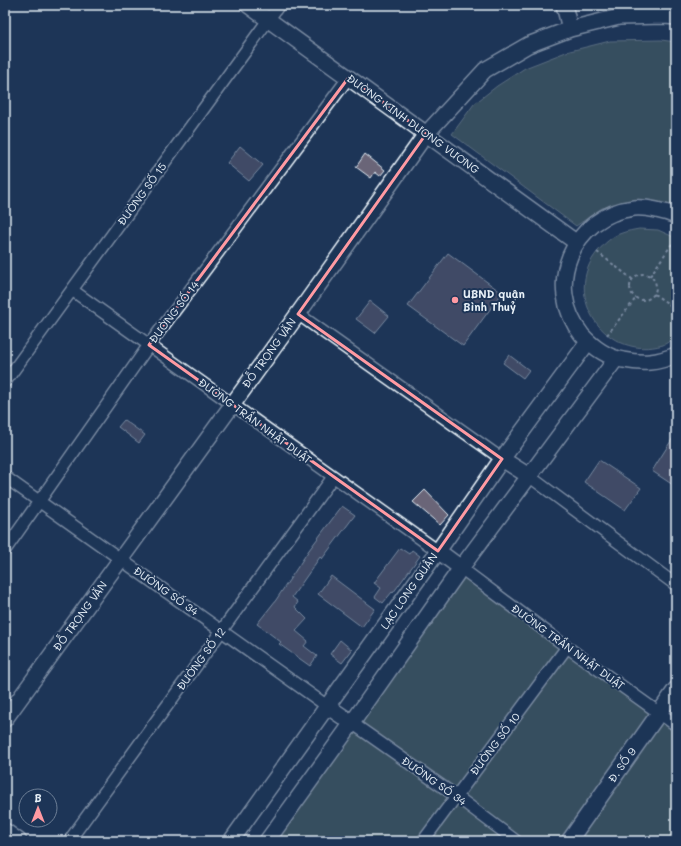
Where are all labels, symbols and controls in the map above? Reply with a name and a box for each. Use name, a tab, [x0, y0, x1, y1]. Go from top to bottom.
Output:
street label: ĐƯỜNG KINH DƯƠNG VƯƠNG	[344, 70, 483, 177]
street label: ĐƯỜNG SỐ 15	[114, 159, 170, 228]
street label: ĐƯỜNG SỐ 14	[145, 277, 202, 346]
place label: UBND quận Bình Thuỷ	[463, 286, 525, 314]
marker: UBND quận Bình Thuỷ	[450, 295, 460, 305]
street label: ĐỖ TRỌNG VĂN	[237, 314, 299, 391]
street label: ĐƯỜNG TRẦN NHẬT DUẬT	[196, 374, 315, 467]
street label: LẠC LONG QUÂN	[377, 550, 441, 632]
street label: ĐƯỜNG SỐ 34	[131, 563, 202, 619]
street label: ĐỖ TRỌNG VĂN	[48, 577, 110, 654]
street label: ĐƯỜNG TRẦN NHẬT DUẬT	[509, 600, 628, 693]
street label: ĐƯỜNG SỐ 12	[173, 624, 228, 693]
street label: ĐƯỜNG SỐ 10	[466, 709, 523, 778]
street label: Đ. SỐ 9	[604, 744, 639, 785]
street label: ĐƯỜNG SỐ 34	[399, 753, 470, 809]
north arrow	[18, 788, 58, 828]
text: B	[34, 790, 42, 805]

